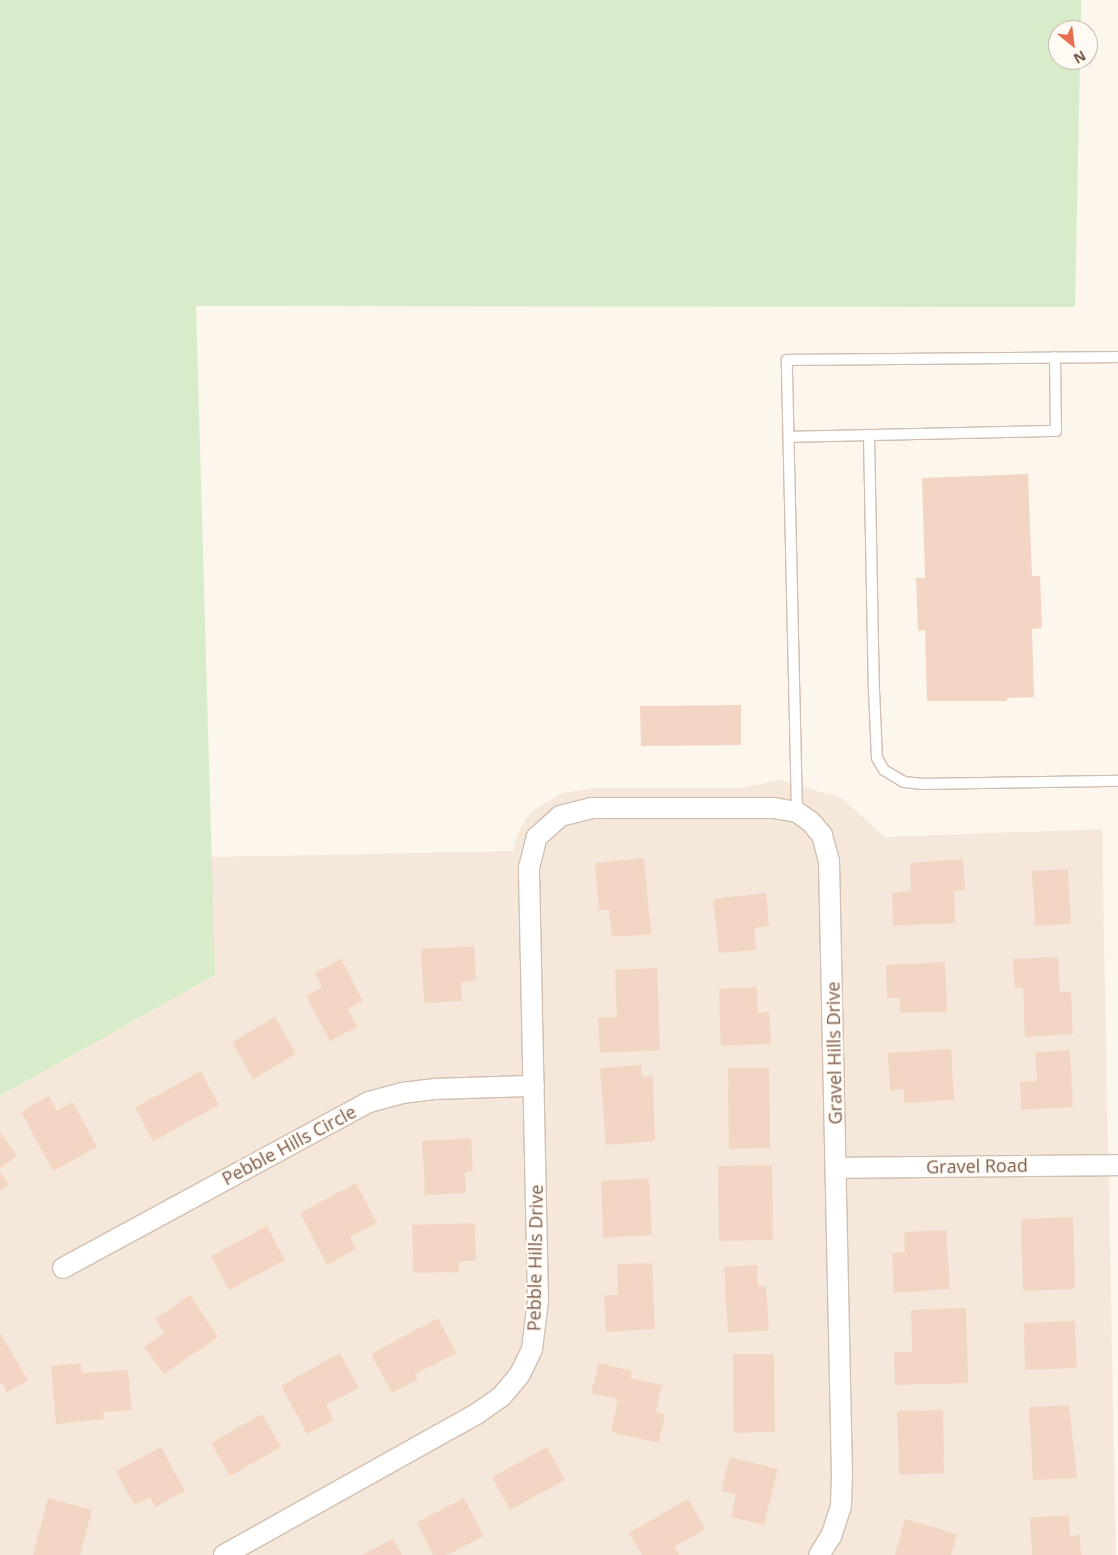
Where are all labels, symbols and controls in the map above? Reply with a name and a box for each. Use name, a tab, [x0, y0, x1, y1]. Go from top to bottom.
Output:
north arrow	[1048, 20, 1098, 70]
text: N	[1070, 47, 1090, 69]
street label: Gravel Hills Drive	[822, 981, 846, 1125]
street label: Pebble Hills Circle	[218, 1100, 360, 1190]
street label: Gravel Road	[926, 1154, 1028, 1178]
street label: Pebble Hills Drive	[523, 1185, 547, 1331]

